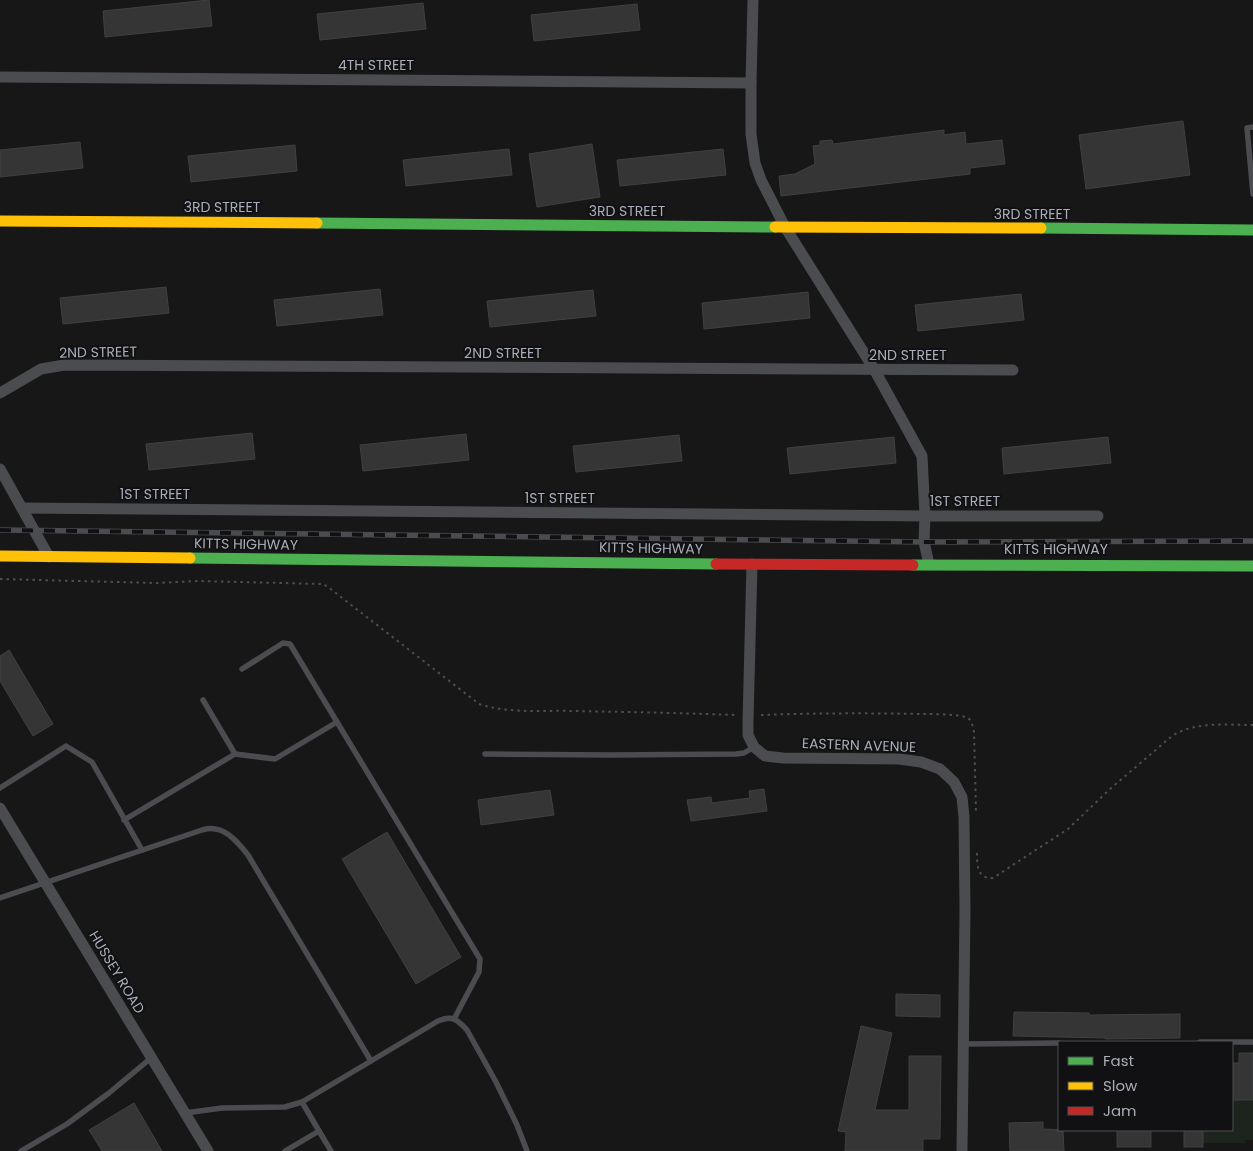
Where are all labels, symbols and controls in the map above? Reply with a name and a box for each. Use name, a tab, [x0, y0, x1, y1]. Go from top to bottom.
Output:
street label: 4TH STREET	[338, 55, 414, 75]
street label: 3RD STREET	[184, 197, 261, 217]
street label: 3RD STREET	[589, 201, 666, 221]
street label: 3RD STREET	[994, 204, 1071, 224]
street label: 2ND STREET	[59, 341, 137, 363]
street label: 2ND STREET	[464, 343, 542, 363]
street label: 2ND STREET	[869, 345, 947, 365]
street label: 1ST STREET	[120, 484, 191, 504]
street label: 1ST STREET	[525, 488, 596, 508]
street label: 1ST STREET	[930, 491, 1001, 511]
street label: KITTS HIGHWAY	[194, 533, 298, 555]
street label: KITTS HIGHWAY	[599, 537, 703, 559]
street label: KITTS HIGHWAY	[1004, 539, 1108, 559]
street label: EASTERN AVENUE	[802, 733, 916, 757]
street label: HUSSEY ROAD	[84, 927, 150, 1017]
legend	[1058, 1041, 1233, 1131]
text: Fast	[1103, 1050, 1134, 1071]
text: Slow	[1103, 1075, 1138, 1096]
text: Jam	[1103, 1100, 1137, 1121]

